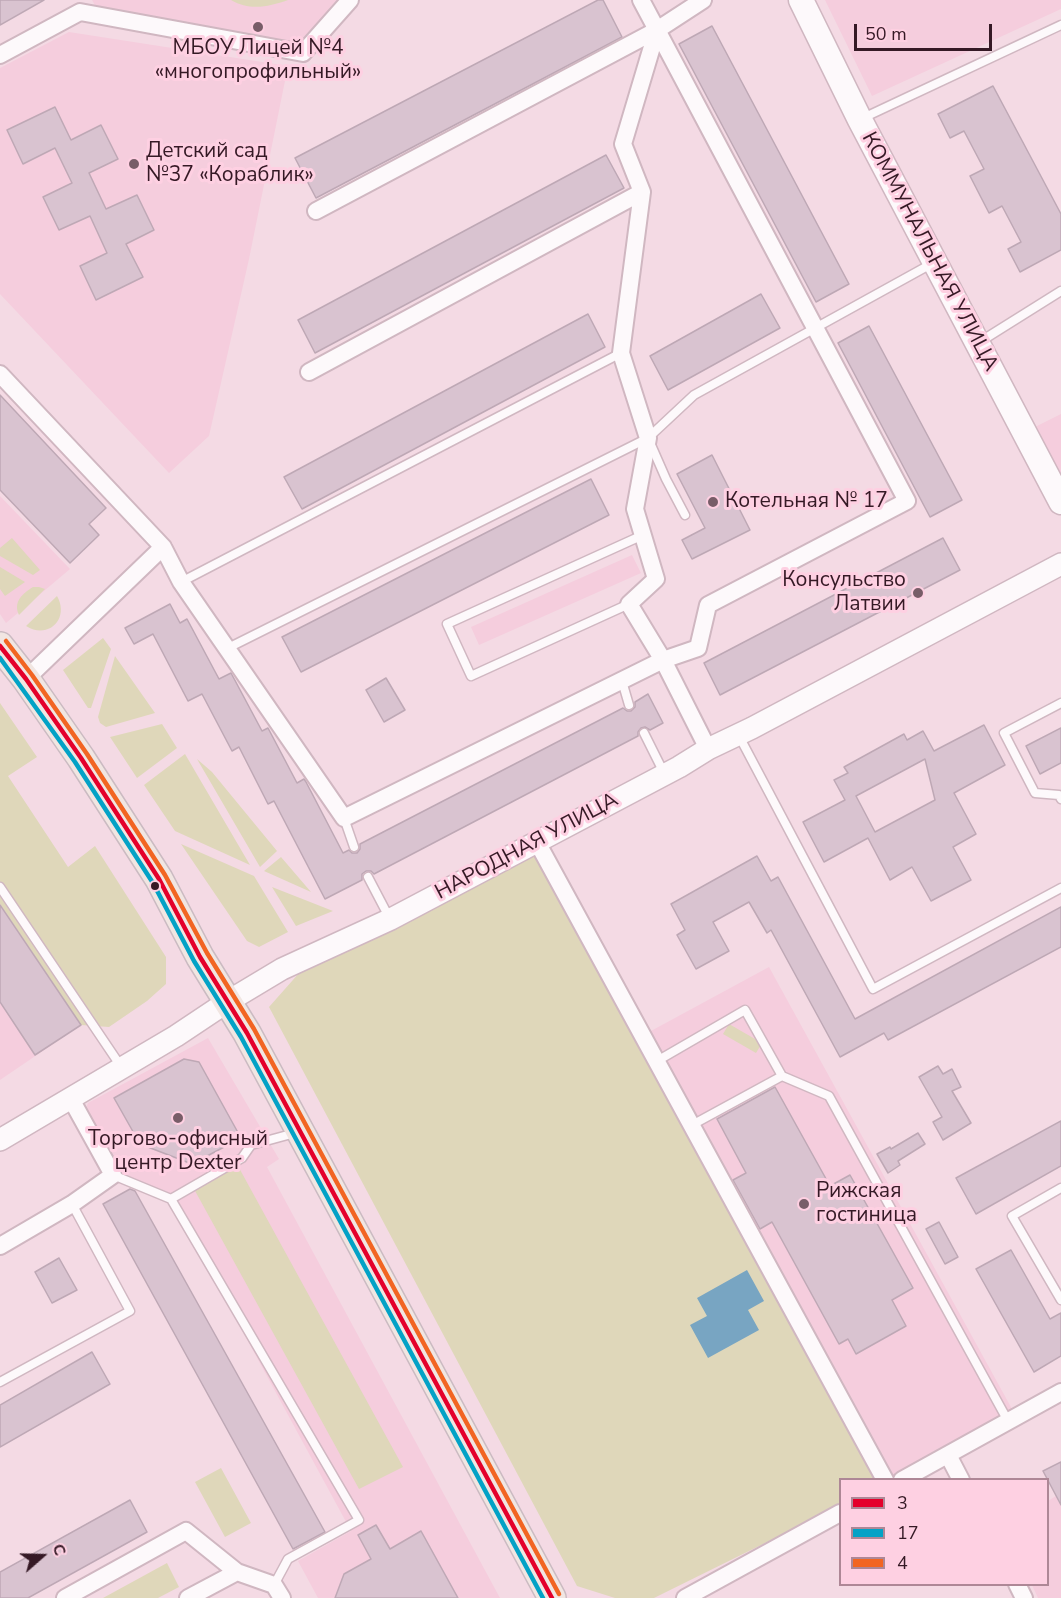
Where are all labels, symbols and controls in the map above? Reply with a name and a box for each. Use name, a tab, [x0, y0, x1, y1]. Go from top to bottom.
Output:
scale bar	[857, 12, 995, 50]
marker: МБОУ Лицей №4 «многопрофильный»	[251, 20, 265, 34]
text: 50 m	[865, 22, 907, 46]
place label: МБОУ Лицей №4 «многопрофильный»	[155, 36, 361, 86]
street label: КОММУНАЛЬНАЯ УЛИЦА	[855, 128, 1003, 376]
place label: Детский сад №37 «Кораблик»	[146, 139, 314, 189]
marker: Детский сад №37 «Кораблик»	[127, 157, 141, 171]
place label: Котельная № 17	[725, 489, 888, 515]
marker: Котельная № 17	[706, 495, 720, 509]
place label: Консульство Латвии	[782, 568, 906, 618]
marker: Консульство Латвии	[911, 586, 925, 600]
street label: НАРОДНАЯ УЛИЦА	[431, 788, 623, 906]
unlabelled marker	[149, 880, 161, 892]
marker: Торгово-офисный центр Dexter	[171, 1111, 185, 1125]
place label: Торгово-офисный центр Dexter	[88, 1127, 268, 1177]
place label: Рижская гостиница	[816, 1179, 917, 1229]
marker: Рижская гостиница	[797, 1197, 811, 1211]
legend	[839, 1478, 1049, 1586]
text: 3	[897, 1491, 908, 1515]
text: 17	[897, 1521, 919, 1545]
north arrow	[12, 1526, 72, 1586]
text: С	[47, 1541, 71, 1559]
text: 4	[897, 1551, 908, 1575]

